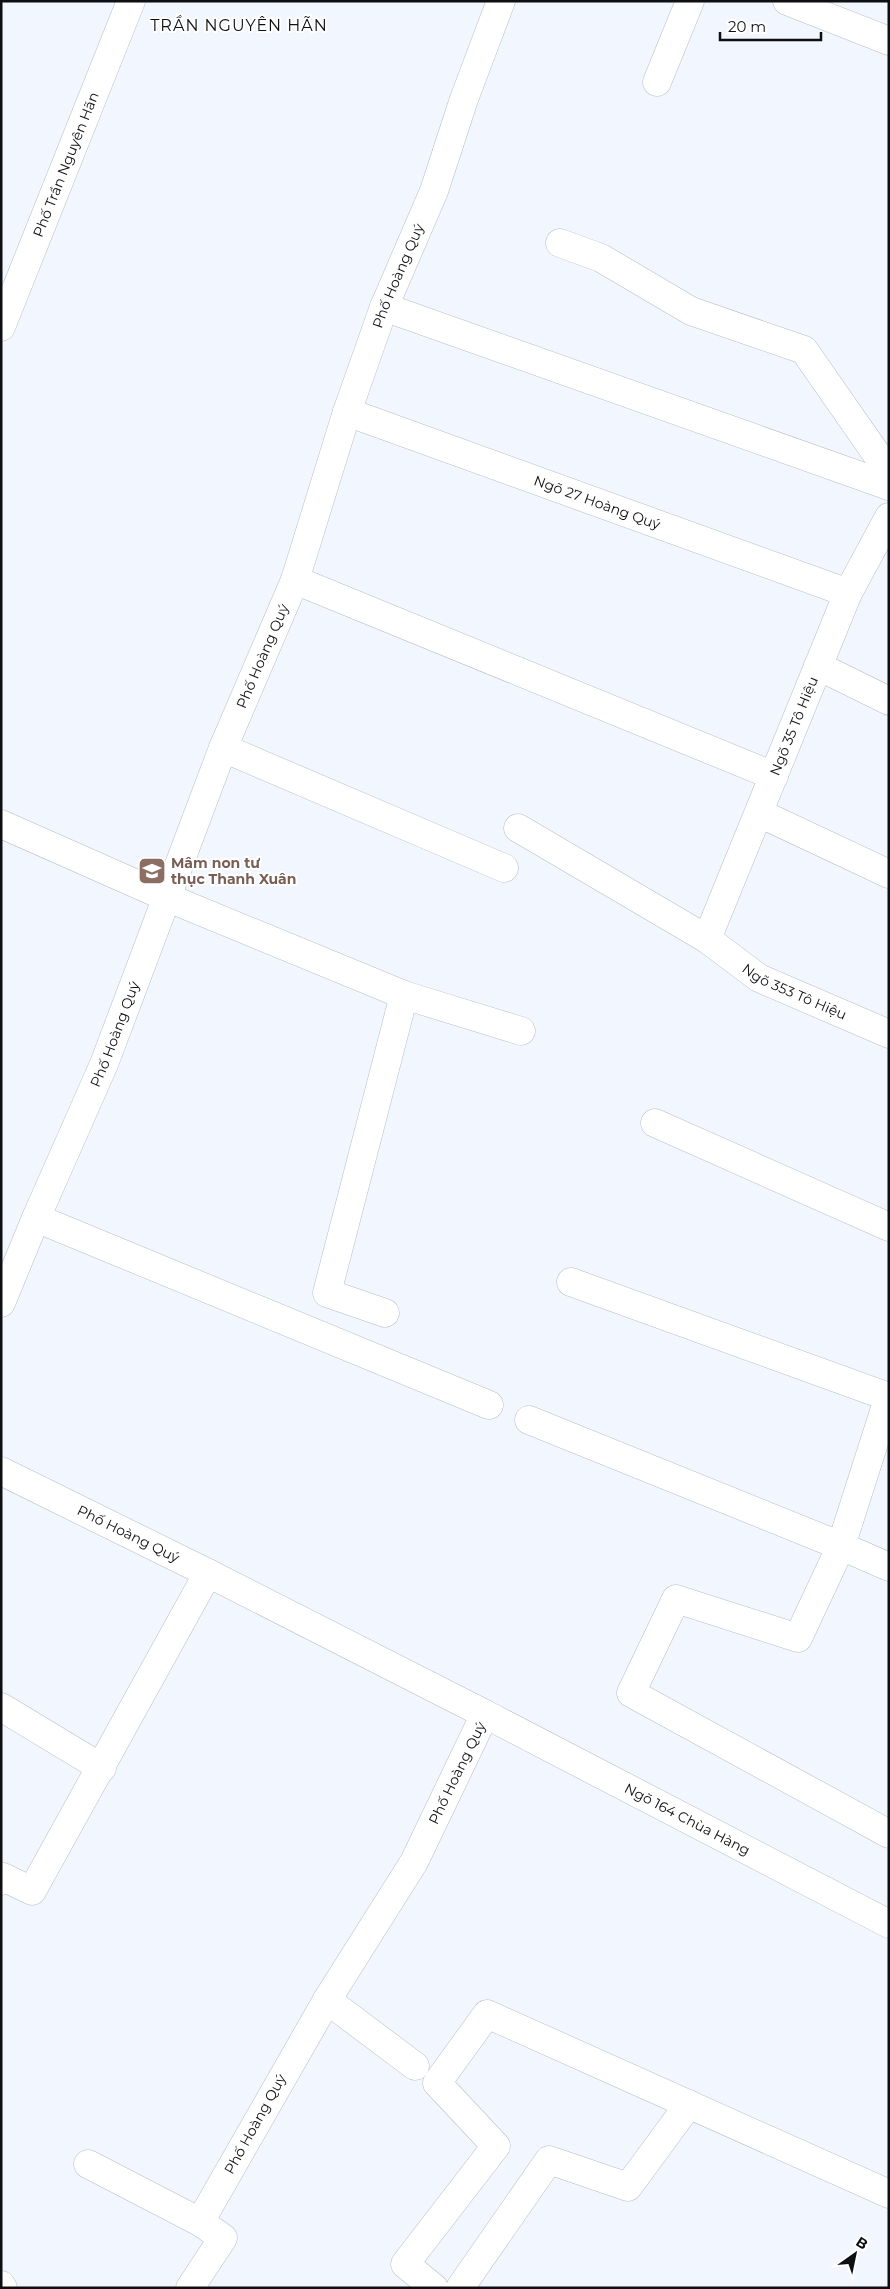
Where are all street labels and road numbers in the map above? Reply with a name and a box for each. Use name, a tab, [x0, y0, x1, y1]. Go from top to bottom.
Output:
street label: Phố Trần Nguyên Hãn	[29, 89, 103, 240]
street label: Phố Hoàng Quý	[368, 220, 428, 331]
street label: Ngõ 27 Hoàng Quý	[532, 471, 663, 534]
street label: Phố Hoàng Quý	[232, 601, 293, 711]
street label: Ngõ 35 Tô Hiệu	[766, 674, 822, 778]
street label: Ngõ 353 Tô Hiệu	[738, 959, 849, 1024]
street label: Phố Hoàng Quý	[86, 978, 143, 1090]
street label: Phố Hoàng Quý	[74, 1501, 183, 1567]
street label: Phố Hoàng Quý	[424, 1718, 490, 1827]
street label: Ngõ 164 Chùa Hàng	[621, 1779, 753, 1859]
street label: Phố Hoàng Quý	[220, 2070, 290, 2177]

